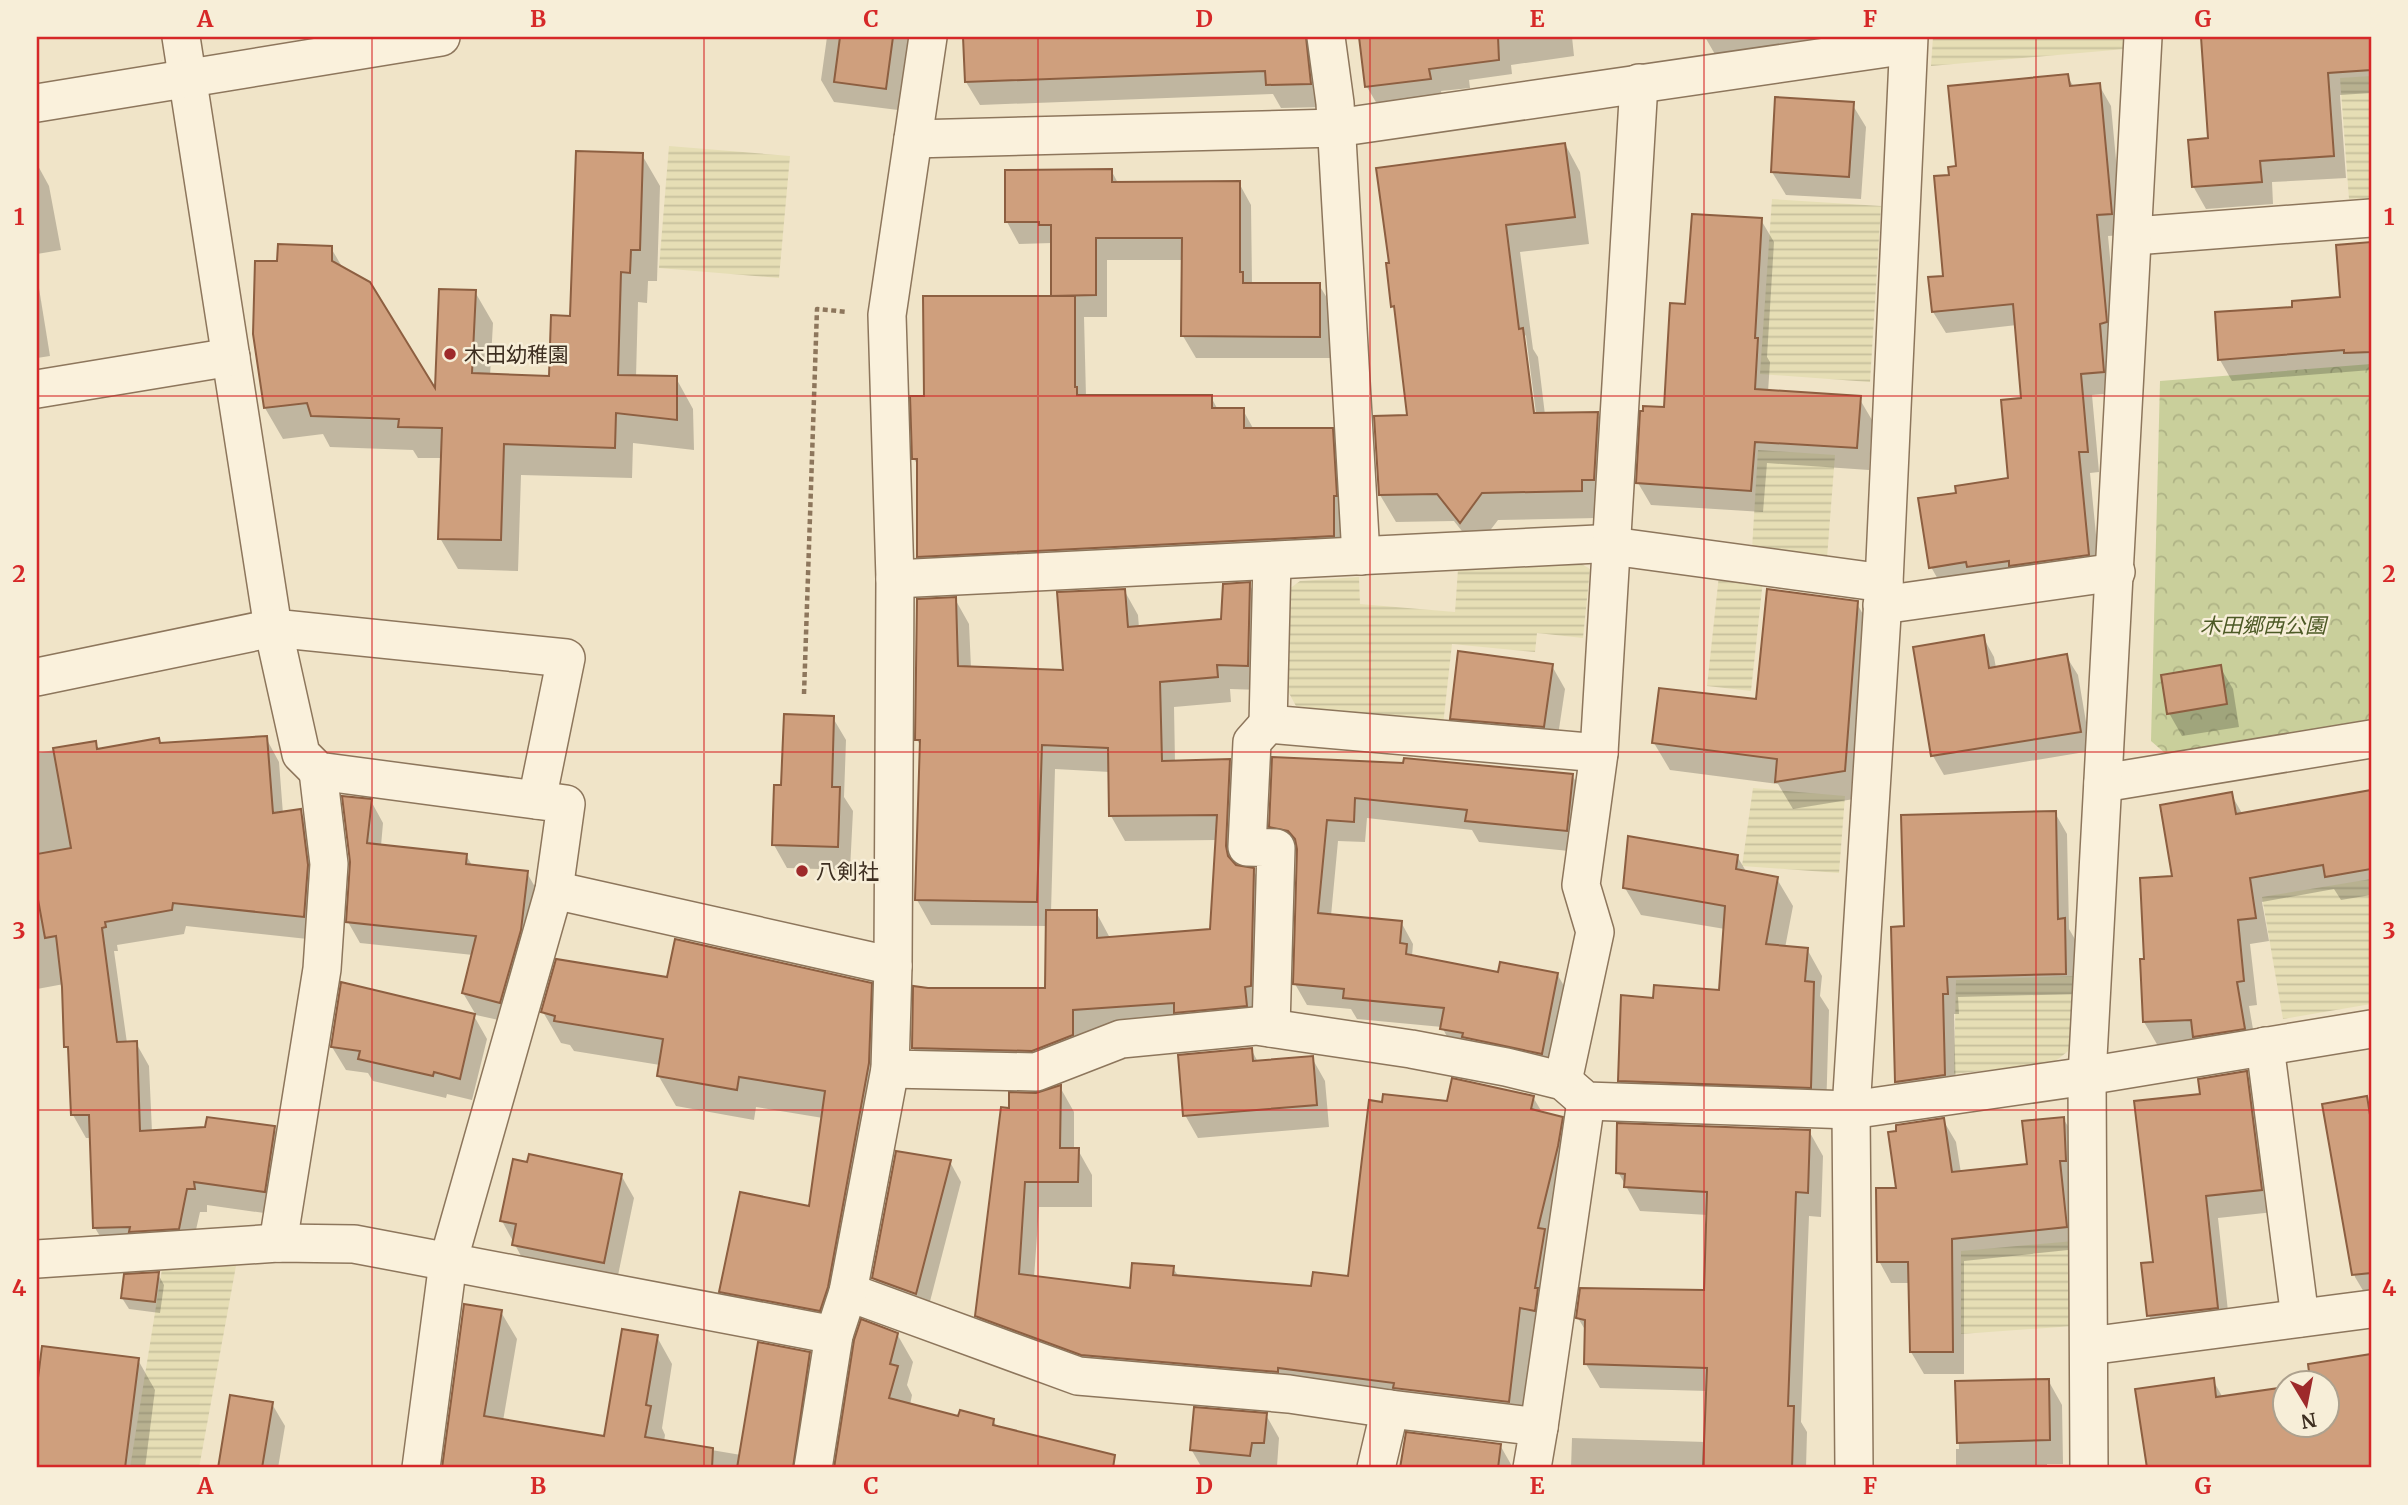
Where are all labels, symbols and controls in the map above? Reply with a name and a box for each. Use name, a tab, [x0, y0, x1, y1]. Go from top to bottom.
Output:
text: A	[196, 4, 214, 33]
text: B	[530, 4, 546, 33]
text: C	[863, 4, 879, 33]
text: D	[1195, 4, 1213, 33]
text: E	[1529, 4, 1545, 33]
text: F	[1863, 4, 1877, 33]
text: G	[2195, 4, 2212, 33]
text: 1	[14, 202, 25, 231]
text: 1	[2384, 202, 2395, 231]
place label: 木田幼稚園	[464, 341, 569, 368]
marker: 木田幼稚園	[442, 346, 458, 362]
text: 2	[12, 559, 26, 588]
text: 2	[2382, 559, 2396, 588]
park label: 木田郷西公園	[2200, 612, 2329, 639]
place label: 八剣社	[816, 858, 879, 885]
marker: 八剣社	[794, 863, 810, 879]
text: 3	[12, 916, 26, 945]
text: 3	[2382, 916, 2396, 945]
text: 4	[12, 1273, 27, 1302]
text: 4	[2382, 1273, 2397, 1302]
north arrow	[2272, 1368, 2342, 1438]
text: N	[2299, 1408, 2318, 1434]
text: A	[196, 1471, 214, 1500]
text: B	[530, 1471, 546, 1500]
text: C	[863, 1471, 879, 1500]
text: D	[1195, 1471, 1213, 1500]
text: E	[1529, 1471, 1545, 1500]
text: F	[1863, 1471, 1877, 1500]
text: G	[2195, 1471, 2212, 1500]

